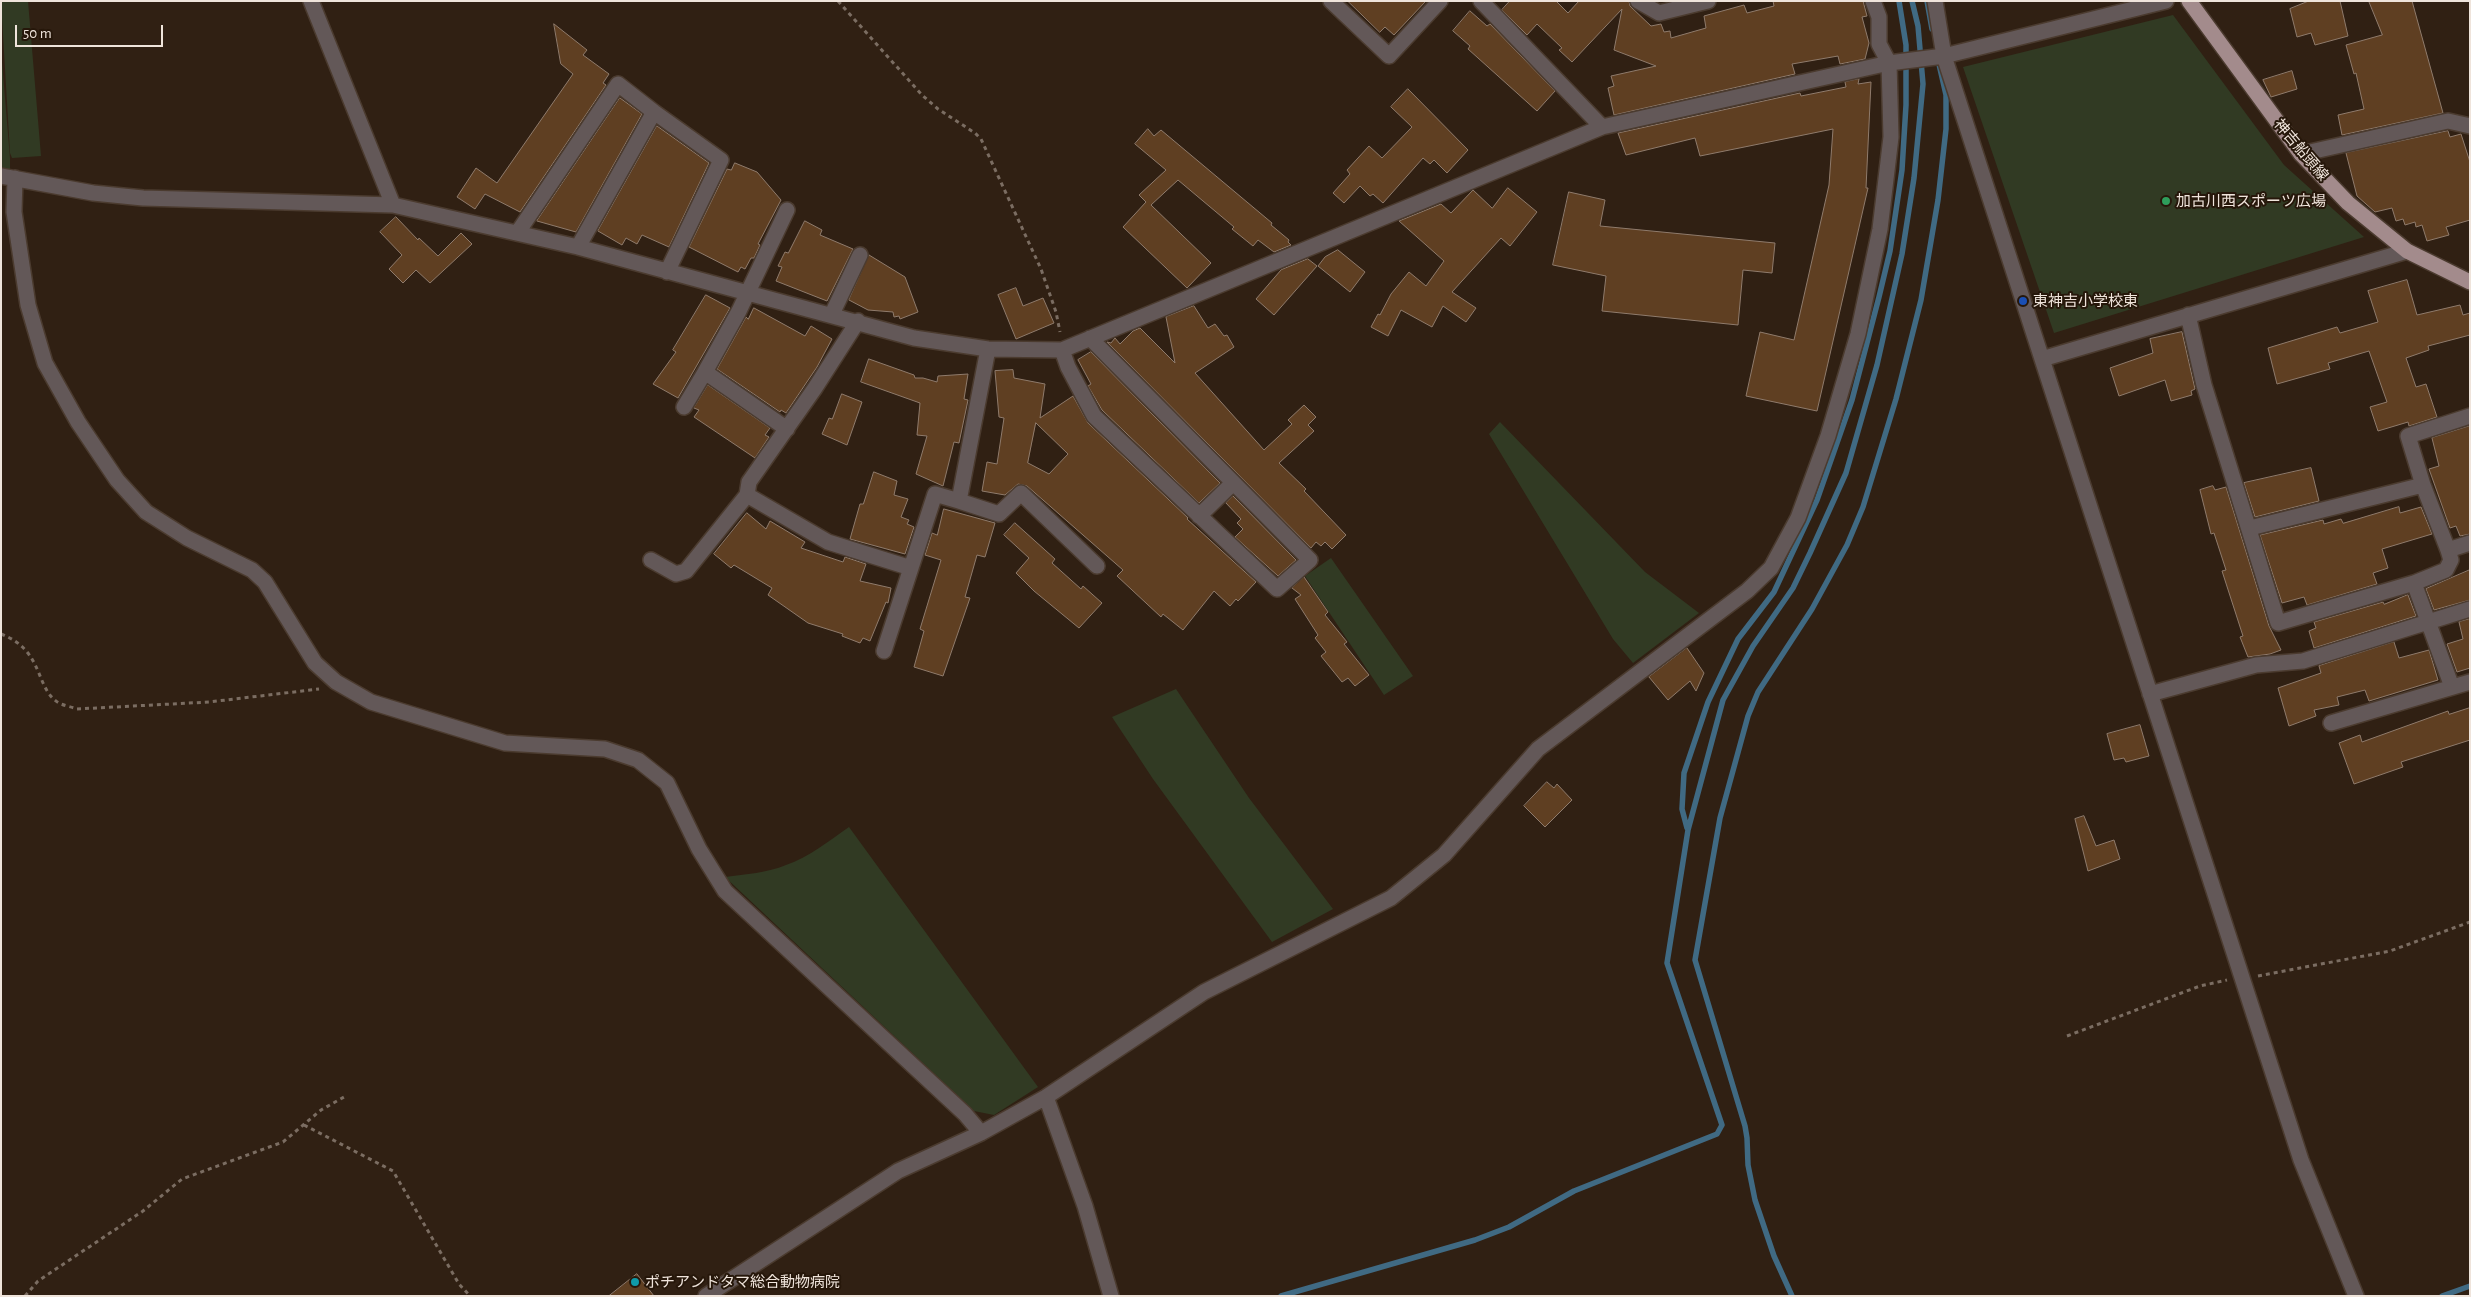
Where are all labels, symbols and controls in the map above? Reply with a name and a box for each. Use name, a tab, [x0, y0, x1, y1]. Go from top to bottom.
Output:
scale bar	[18, 15, 165, 47]
text: 50 m	[23, 26, 52, 41]
street label: 神吉船頭線	[2270, 115, 2332, 185]
place label: 加古川西スポーツ広場	[2176, 192, 2326, 210]
marker: 加古川西スポーツ広場	[2160, 195, 2172, 207]
place label: 東神吉小学校東	[2033, 292, 2138, 310]
marker: 東神吉小学校東	[2017, 295, 2029, 307]
place label: ポチアンドタマ総合動物病院	[645, 1273, 840, 1291]
marker: ポチアンドタマ総合動物病院	[629, 1276, 641, 1288]

